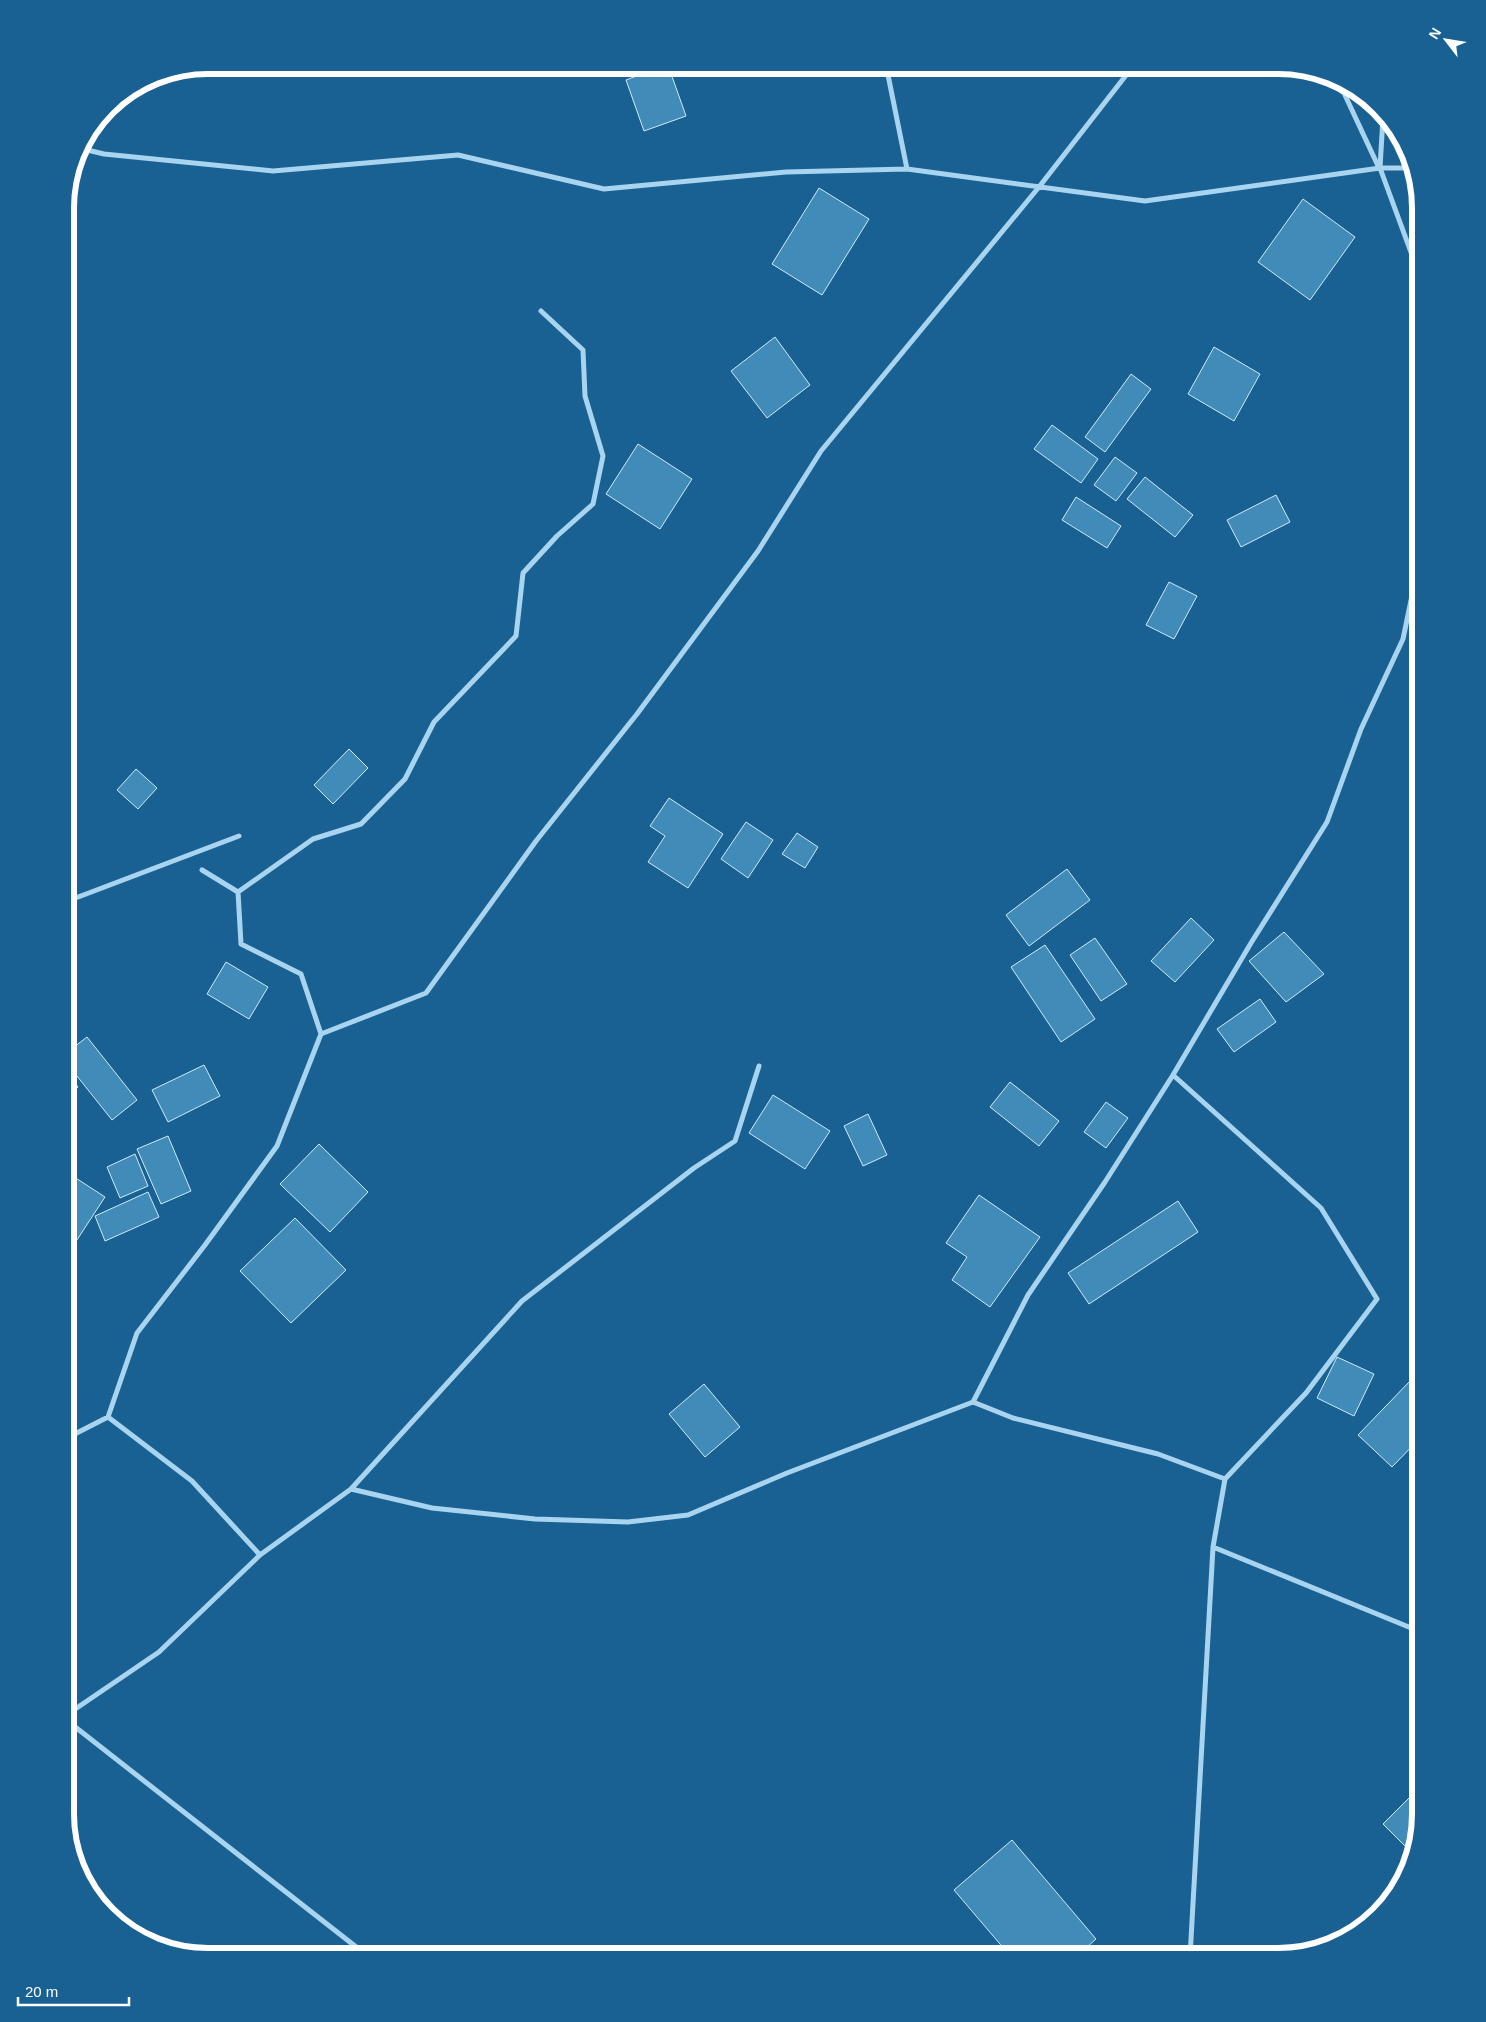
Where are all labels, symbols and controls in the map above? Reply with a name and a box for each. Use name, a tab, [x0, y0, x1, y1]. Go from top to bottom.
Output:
north arrow	[1421, 15, 1471, 65]
text: N	[1425, 25, 1444, 42]
scale bar	[18, 1974, 129, 2006]
text: 20 m	[25, 1983, 58, 2000]

